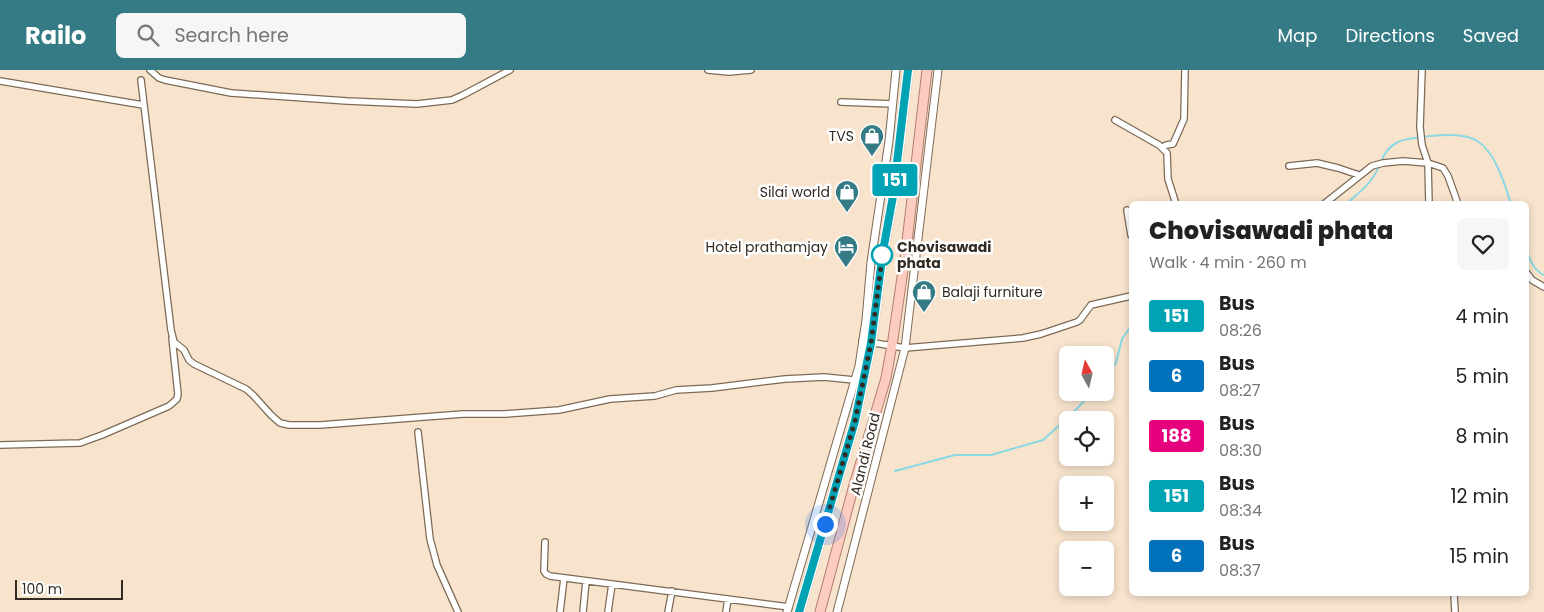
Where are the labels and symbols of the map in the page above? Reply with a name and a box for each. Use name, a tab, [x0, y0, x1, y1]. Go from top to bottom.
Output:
shop icon: TVS	[859, 123, 885, 157]
place label: TVS	[829, 126, 854, 146]
line badge: 151	[866, 164, 924, 196]
shop icon: Silai world	[834, 179, 860, 213]
place label: Silai world	[760, 182, 830, 202]
hotel icon: Hotel prathamjay	[833, 234, 859, 268]
place label: Hotel prathamjay	[705, 237, 828, 257]
place label: Chovisawadi phata	[897, 237, 992, 273]
marker: Chovisawadi phata	[871, 244, 893, 266]
shop icon: Balaji furniture	[911, 279, 937, 313]
place label: Balaji furniture	[942, 282, 1043, 302]
north arrow	[1059, 346, 1114, 401]
street label: Alandi Road	[845, 411, 885, 497]
your location	[813, 512, 838, 537]
scale bar	[15, 577, 122, 600]

